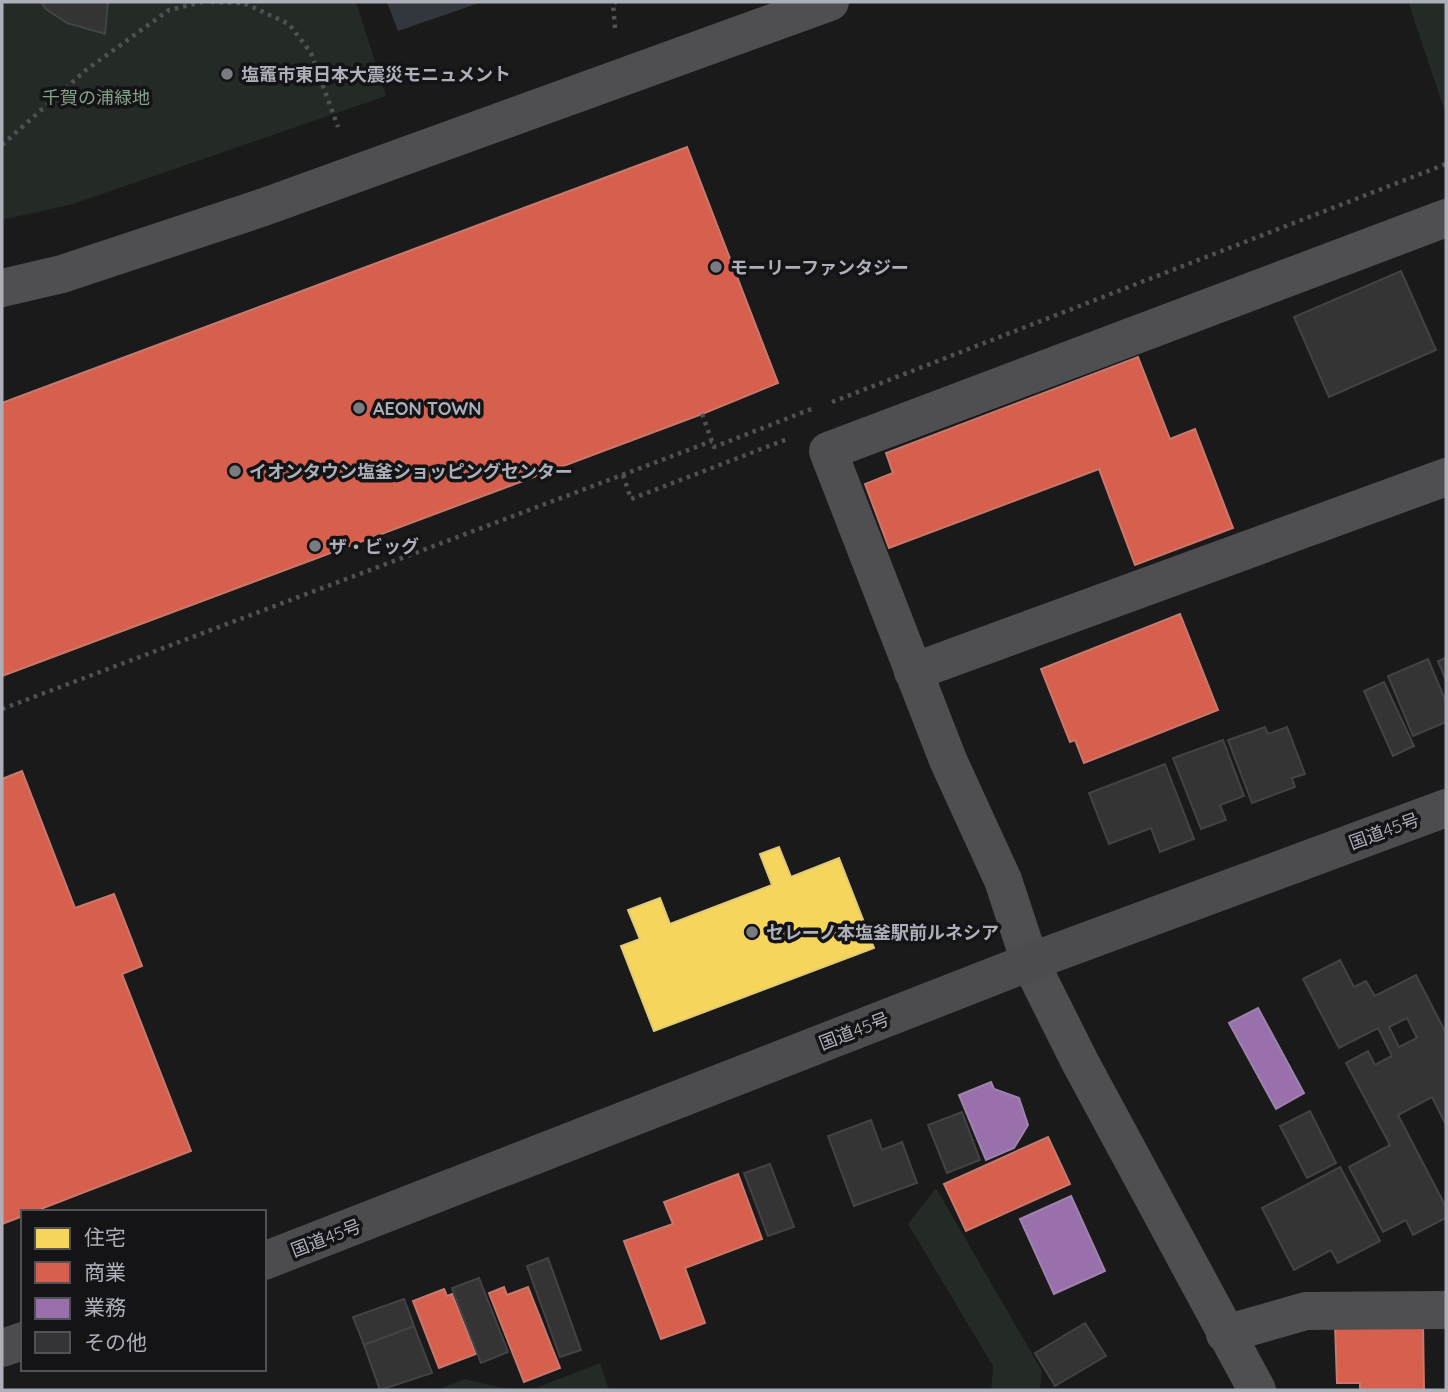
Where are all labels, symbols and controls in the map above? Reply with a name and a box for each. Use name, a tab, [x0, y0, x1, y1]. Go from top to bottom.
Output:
place label: 塩竈市東日本大震災モニュメント	[241, 63, 511, 86]
marker: 塩竈市東日本大震災モニュメント	[219, 66, 235, 82]
park label: 千賀の浦緑地	[42, 86, 150, 109]
place label: モーリーファンタジー	[730, 256, 909, 279]
marker: モーリーファンタジー	[708, 259, 724, 275]
place label: AEON TOWN	[373, 397, 481, 420]
marker: AEON TOWN	[351, 400, 367, 416]
place label: イオンタウン塩釜ショッピングセンター	[249, 460, 573, 483]
marker: イオンタウン塩釜ショッピングセンター	[227, 463, 243, 479]
place label: ザ・ビッグ	[329, 535, 419, 558]
marker: ザ・ビッグ	[307, 538, 323, 554]
street label: 国道45号	[1346, 808, 1422, 854]
place label: セレーノ本塩釜駅前ルネシア	[766, 921, 999, 944]
marker: セレーノ本塩釜駅前ルネシア	[744, 924, 760, 940]
street label: 国道45号	[816, 1007, 892, 1055]
legend	[21, 1210, 266, 1371]
street label: 国道45号	[288, 1214, 364, 1262]
text: 住宅	[84, 1224, 126, 1250]
text: 商業	[84, 1259, 126, 1285]
text: 業務	[84, 1294, 126, 1320]
text: その他	[84, 1329, 147, 1355]

